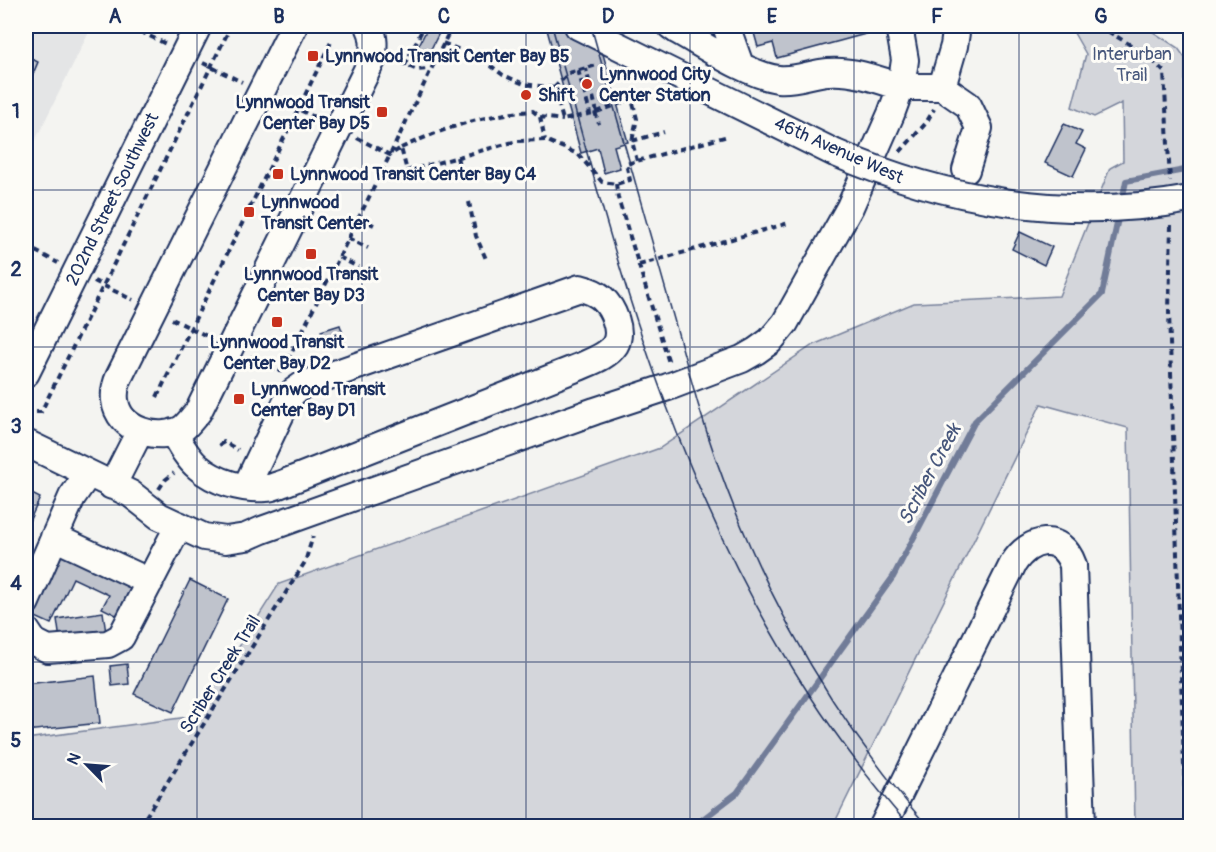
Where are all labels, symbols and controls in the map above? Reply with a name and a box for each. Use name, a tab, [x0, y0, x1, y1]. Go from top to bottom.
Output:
text: A	[109, 4, 122, 29]
text: B	[273, 4, 285, 29]
text: C	[438, 4, 450, 29]
text: D	[602, 4, 615, 29]
text: E	[767, 4, 778, 29]
text: F	[931, 4, 943, 29]
text: G	[1094, 4, 1108, 29]
park label: Interurban Trail	[1092, 43, 1172, 87]
place label: Lynnwood Transit Center Bay B5	[325, 45, 570, 68]
marker: Lynnwood Transit Center Bay B5	[306, 49, 320, 63]
place label: Lynnwood City Center Station	[599, 63, 711, 107]
marker: Lynnwood City Center Station	[580, 77, 594, 91]
place label: Shift	[538, 84, 576, 107]
marker: Shift	[519, 88, 533, 102]
place label: Lynnwood Transit Center Bay D5	[236, 91, 371, 135]
text: 1	[12, 99, 20, 124]
marker: Lynnwood Transit Center Bay D5	[375, 105, 389, 119]
street label: 202nd Street Southwest	[61, 108, 165, 289]
street label: 46th Avenue West	[770, 112, 908, 190]
place label: Lynnwood Transit Center Bay C4	[290, 163, 537, 186]
marker: Lynnwood Transit Center Bay C4	[271, 167, 285, 181]
place label: Lynnwood Transit Center	[260, 191, 370, 235]
marker: Lynnwood Transit Center	[242, 205, 256, 219]
marker: Lynnwood Transit Center Bay D3	[304, 247, 318, 261]
text: 2	[10, 257, 22, 282]
place label: Lynnwood Transit Center Bay D3	[244, 263, 379, 307]
marker: Lynnwood Transit Center Bay D2	[270, 315, 284, 329]
place label: Lynnwood Transit Center Bay D2	[210, 331, 345, 375]
place label: Lynnwood Transit Center Bay D1	[251, 378, 386, 422]
marker: Lynnwood Transit Center Bay D1	[232, 392, 246, 406]
text: 3	[10, 414, 22, 439]
water label: Scriber Creek	[892, 418, 967, 529]
text: 4	[10, 571, 22, 596]
street label: Scriber Creek Trail	[175, 611, 266, 738]
text: 5	[11, 728, 22, 753]
north arrow	[57, 735, 117, 795]
text: N	[63, 750, 86, 768]

